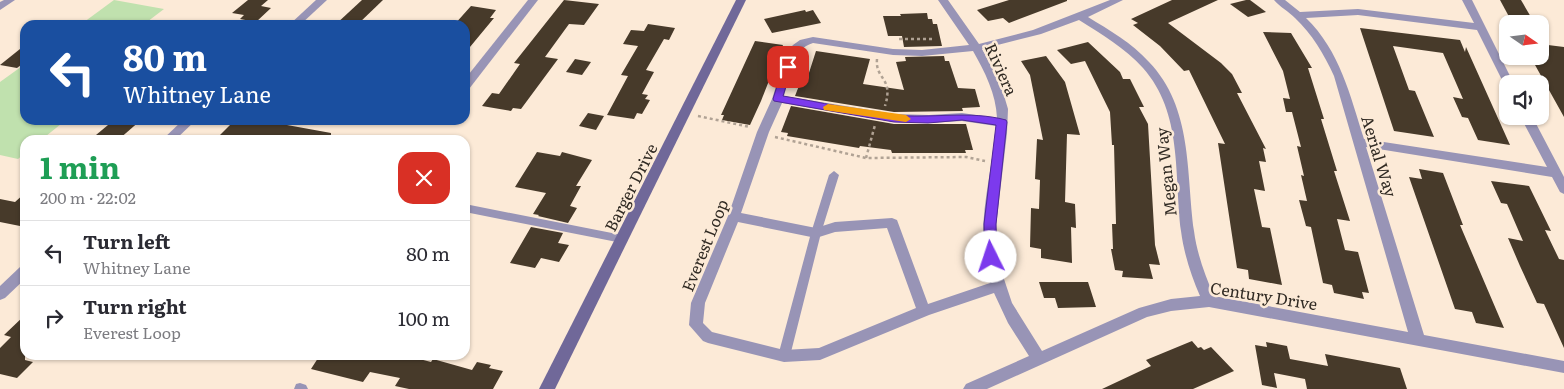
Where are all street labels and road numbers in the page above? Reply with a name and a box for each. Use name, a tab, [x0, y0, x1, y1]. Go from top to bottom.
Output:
street label: Riviera	[980, 39, 1024, 100]
street label: Aerial Way	[1356, 112, 1404, 200]
street label: Megan Way	[1148, 126, 1182, 218]
street label: Barger Drive	[597, 139, 663, 235]
street label: Everest Loop	[675, 195, 734, 295]
street label: Century Drive	[1209, 275, 1319, 315]

